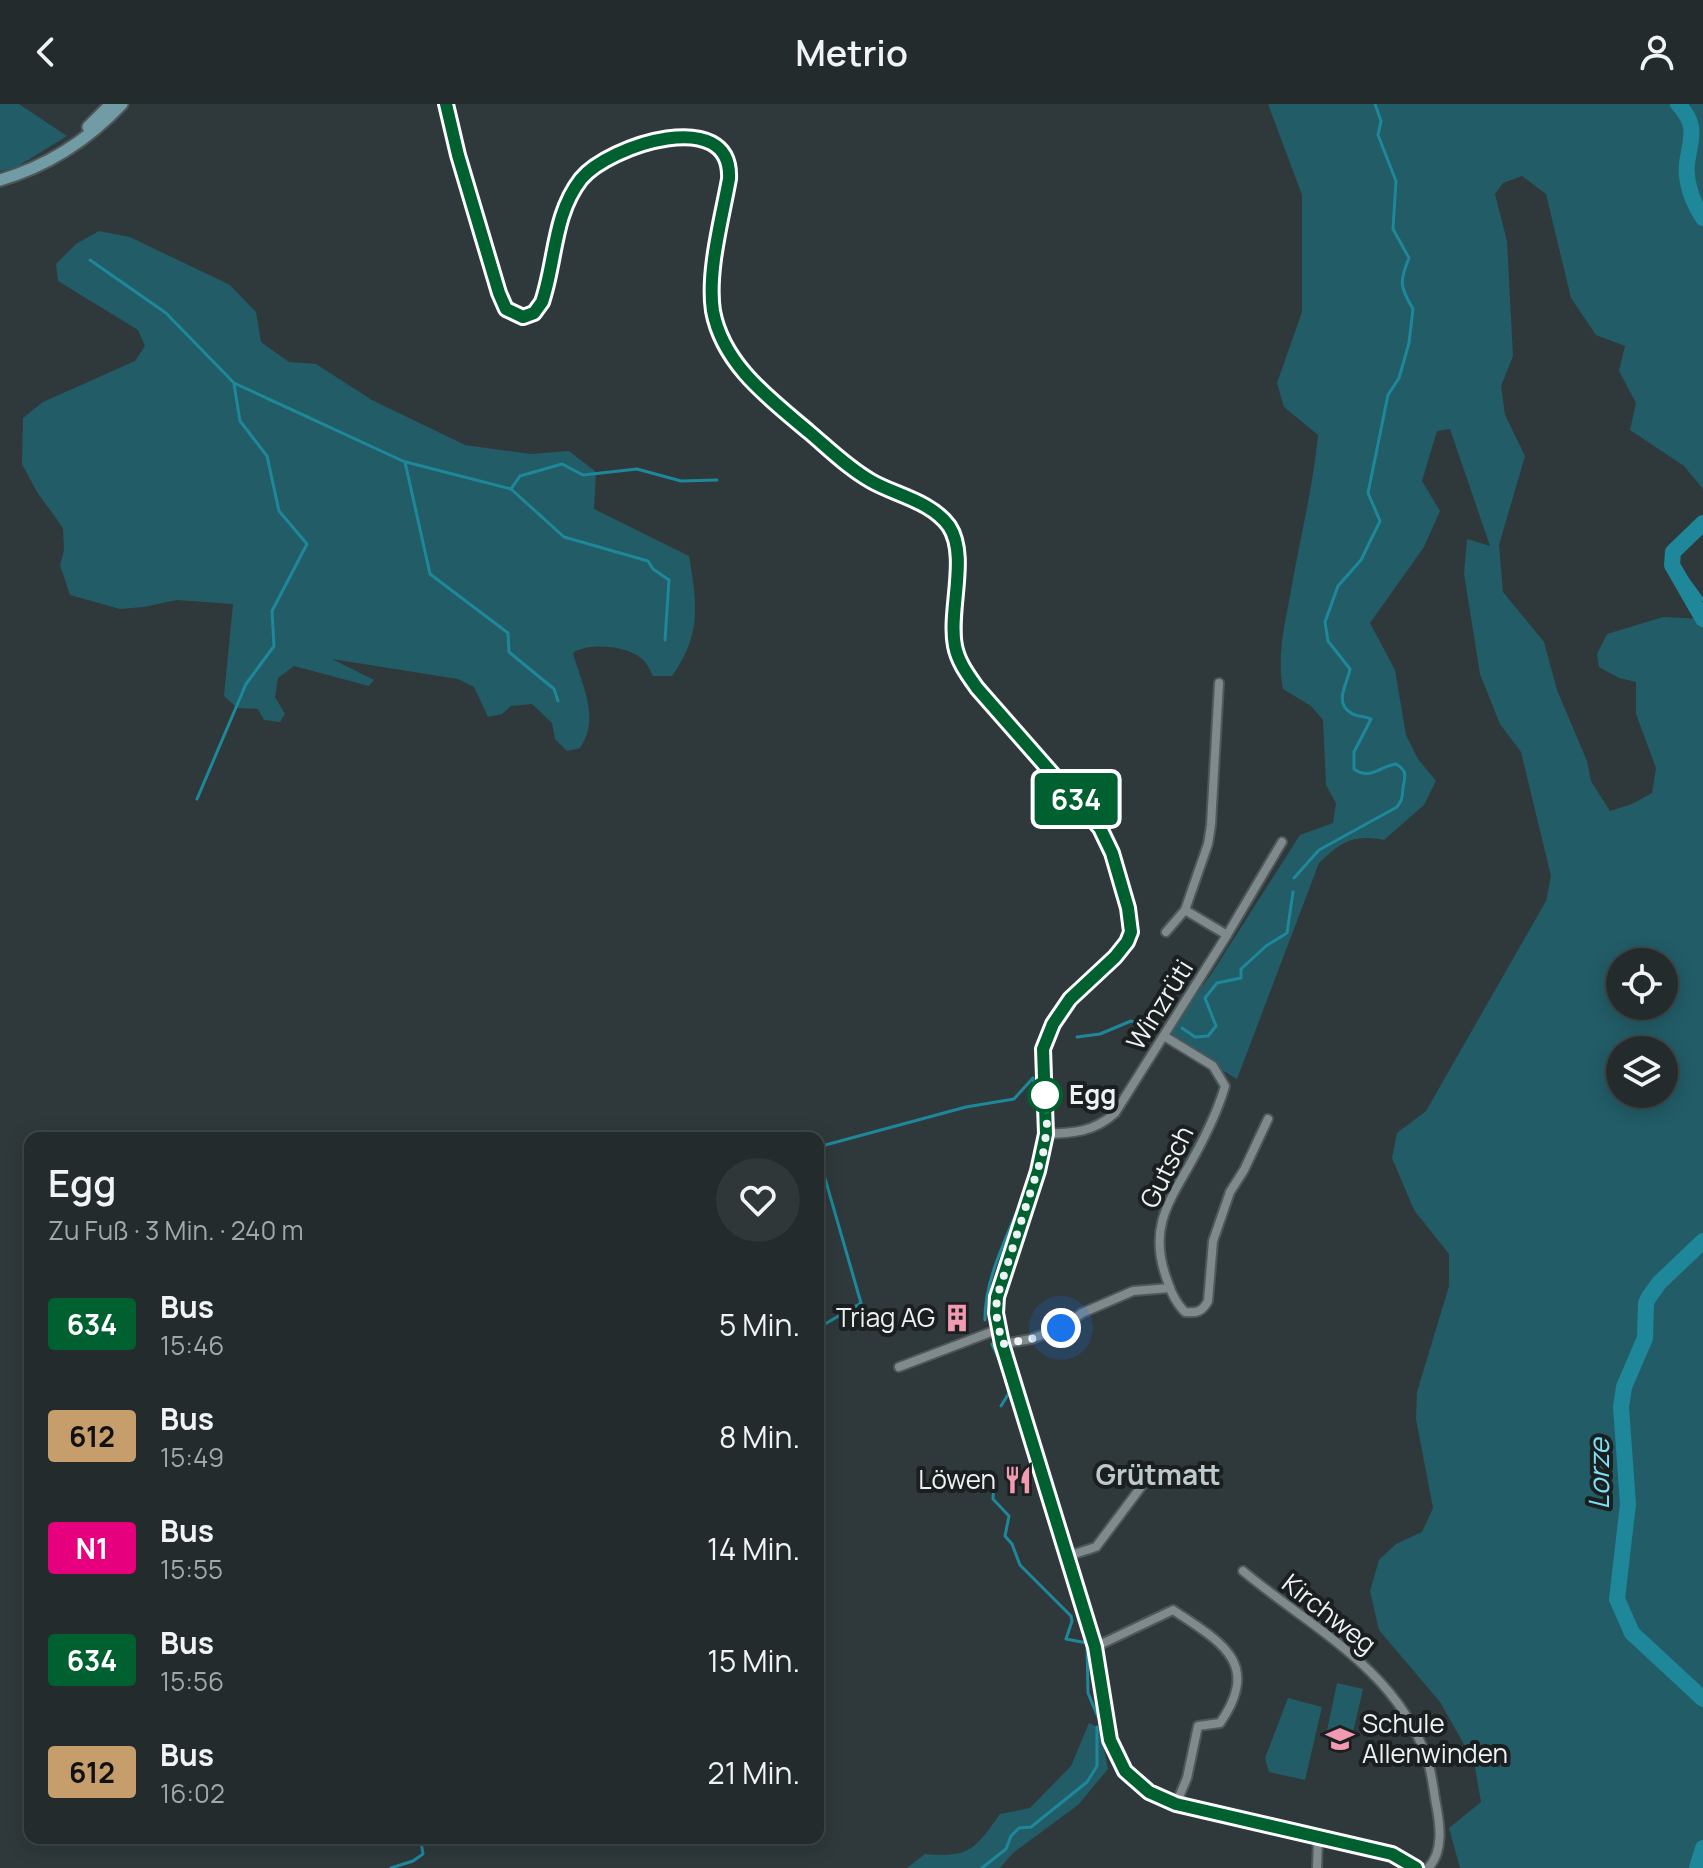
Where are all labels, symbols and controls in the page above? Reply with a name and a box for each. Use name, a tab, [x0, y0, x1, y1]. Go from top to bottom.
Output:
text: Metrio	[795, 28, 908, 77]
icon: back	[24, 30, 68, 74]
icon: person	[1635, 30, 1679, 74]
line badge: 634	[1030, 773, 1122, 825]
text: 634	[1051, 780, 1101, 818]
map controls	[1606, 948, 1678, 1108]
button: locate	[1606, 948, 1678, 1020]
street label: Winzrüti	[1117, 952, 1201, 1057]
button: layers	[1606, 1036, 1678, 1108]
place label: Egg	[1069, 1076, 1116, 1112]
marker: Egg	[1028, 1078, 1062, 1112]
street label: Gutsch	[1131, 1119, 1201, 1214]
text: Egg	[48, 1156, 116, 1208]
button: heart	[716, 1158, 800, 1242]
text: Zu Fuß · 3 Min. · 240 m	[48, 1212, 304, 1248]
text: Bus	[160, 1286, 214, 1327]
place label: Triag AG	[836, 1299, 935, 1335]
building icon: Triag AG	[942, 1303, 972, 1333]
text: 5 Min.	[719, 1304, 800, 1345]
text: 634	[67, 1305, 117, 1343]
your location	[1041, 1308, 1081, 1348]
text: 15:46	[160, 1327, 224, 1363]
text: Bus	[160, 1398, 214, 1439]
text: 8 Min.	[719, 1416, 800, 1457]
text: 612	[69, 1417, 115, 1455]
water label: Lorze	[1579, 1437, 1617, 1510]
text: 15:49	[160, 1439, 224, 1475]
district label: Grütmatt	[1095, 1455, 1221, 1493]
place label: Löwen	[918, 1461, 996, 1497]
restaurant icon: Löwen	[1003, 1465, 1033, 1495]
text: Bus	[160, 1510, 214, 1551]
text: 14 Min.	[707, 1528, 800, 1569]
text: N1	[76, 1529, 108, 1567]
text: 15:55	[160, 1551, 223, 1587]
street label: Kirchweg	[1275, 1565, 1384, 1661]
text: Bus	[160, 1622, 214, 1663]
text: 15 Min.	[707, 1640, 800, 1681]
text: 634	[67, 1641, 117, 1679]
text: 15:56	[160, 1663, 224, 1699]
place label: Schule Allenwinden	[1362, 1705, 1508, 1771]
school or university icon: Schule Allenwinden	[1325, 1724, 1355, 1754]
text: Bus	[160, 1734, 214, 1775]
text: 21 Min.	[708, 1752, 800, 1793]
text: 612	[69, 1753, 115, 1791]
text: 16:02	[160, 1775, 225, 1811]

